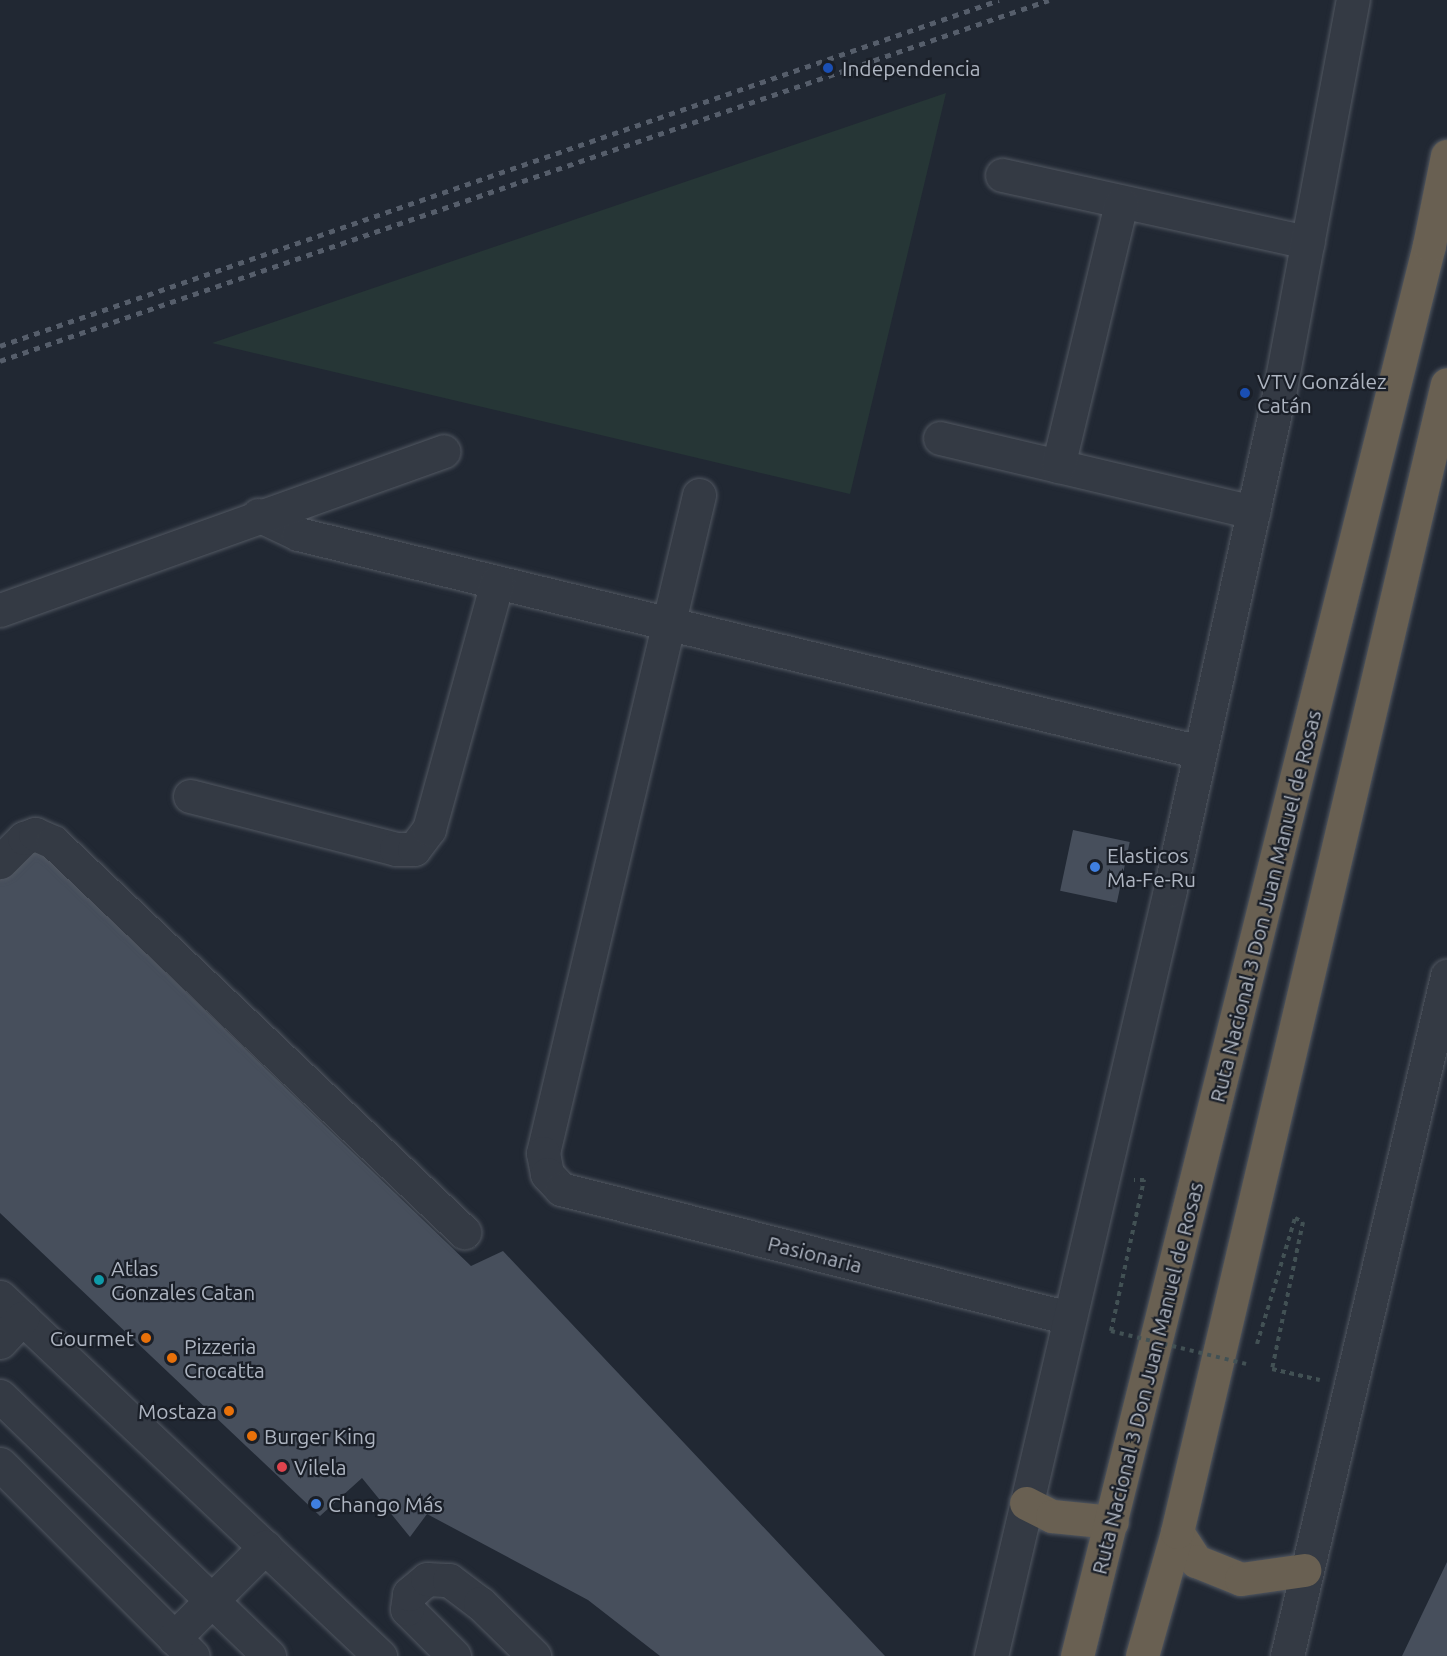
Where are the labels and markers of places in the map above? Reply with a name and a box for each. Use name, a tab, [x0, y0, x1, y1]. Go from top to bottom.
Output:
place label: Independencia	[842, 55, 981, 81]
marker: Independencia	[819, 59, 837, 77]
place label: VTV González Catán	[1257, 368, 1387, 418]
marker: VTV González Catán	[1238, 386, 1252, 400]
place label: Elasticos Ma-Fe-Ru	[1107, 842, 1196, 892]
marker: Elasticos Ma-Fe-Ru	[1088, 860, 1102, 874]
place label: Atlas Gonzales Catan	[111, 1255, 255, 1305]
marker: Atlas Gonzales Catan	[92, 1273, 106, 1287]
place label: Gourmet	[50, 1325, 134, 1351]
marker: Gourmet	[139, 1331, 153, 1345]
place label: Pizzeria Crocatta	[184, 1333, 265, 1383]
marker: Pizzeria Crocatta	[165, 1351, 179, 1365]
place label: Mostaza	[138, 1398, 217, 1424]
marker: Mostaza	[222, 1404, 236, 1418]
place label: Burger King	[264, 1423, 376, 1449]
marker: Burger King	[245, 1429, 259, 1443]
place label: Vilela	[294, 1454, 347, 1480]
marker: Vilela	[275, 1460, 289, 1474]
place label: Chango Más	[328, 1491, 443, 1517]
marker: Chango Más	[309, 1497, 323, 1511]

